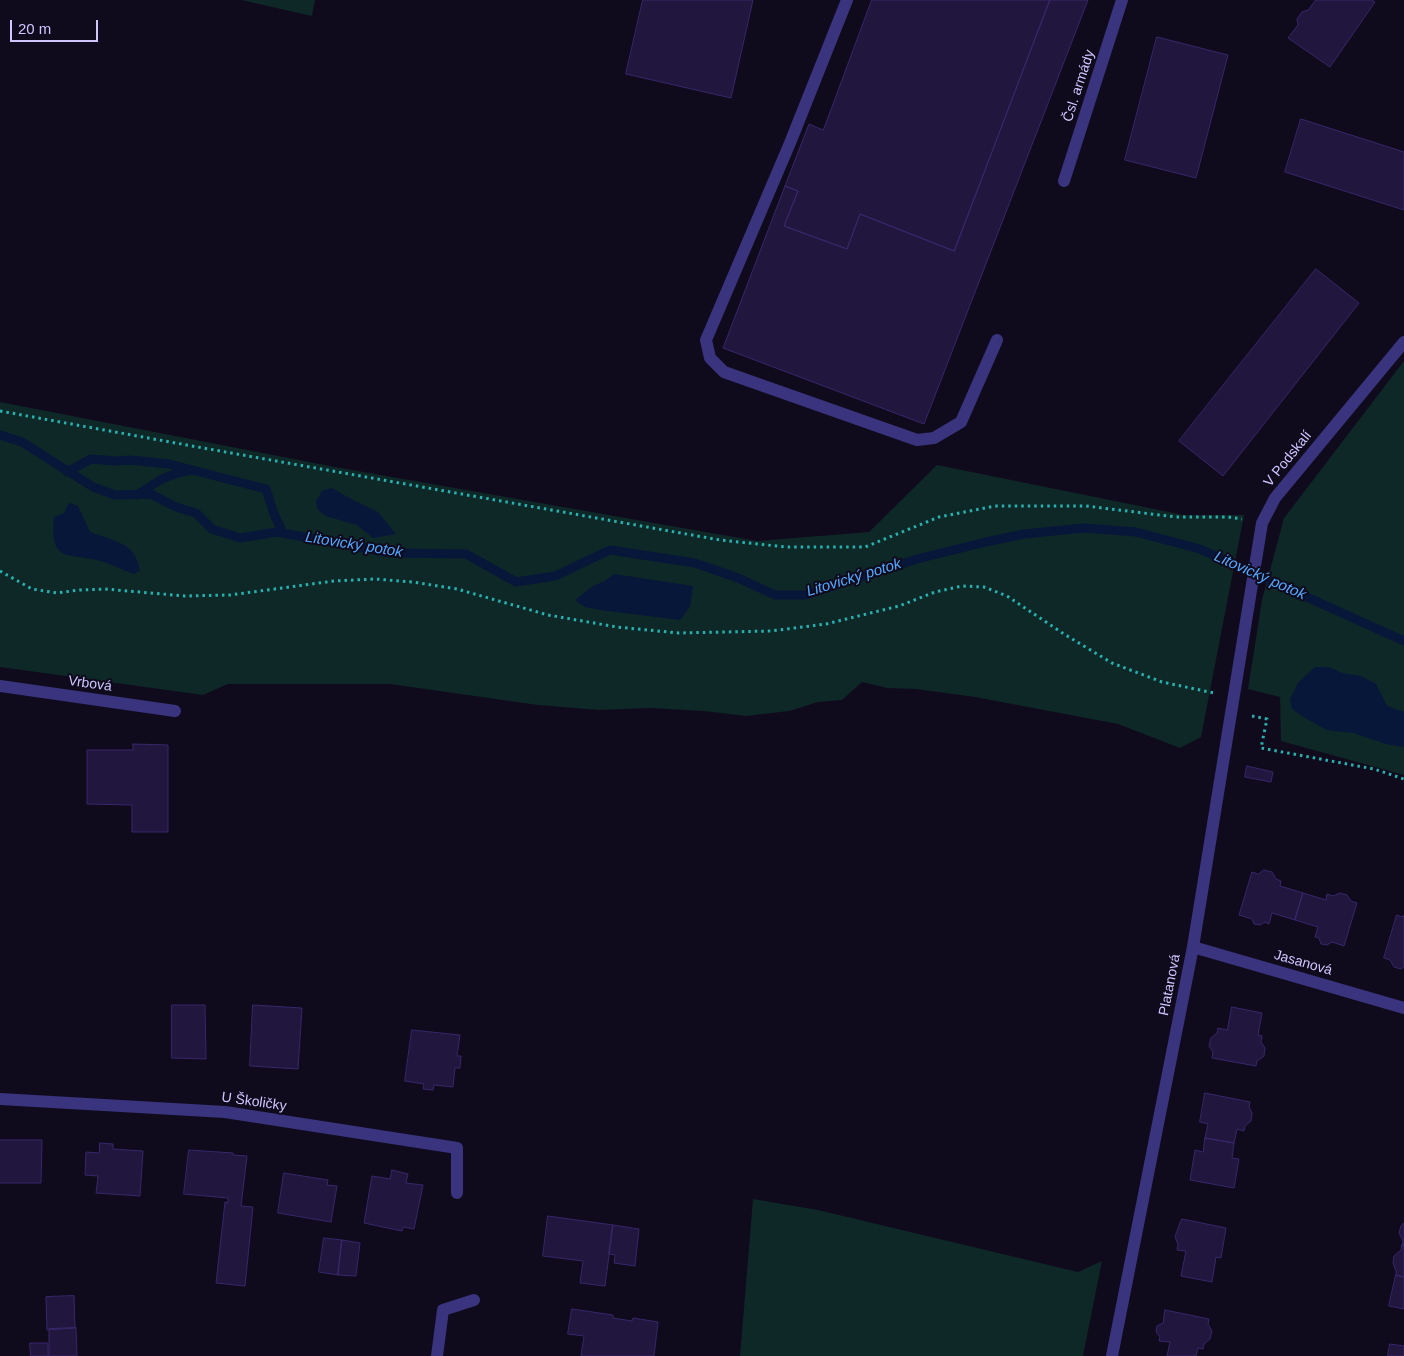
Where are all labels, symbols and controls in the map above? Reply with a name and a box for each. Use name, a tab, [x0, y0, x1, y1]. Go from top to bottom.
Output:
scale bar	[12, 10, 100, 42]
text: 20 m	[18, 20, 51, 37]
street label: Čsl. armády	[1059, 48, 1099, 124]
street label: V Podskalí	[1260, 428, 1316, 490]
water label: Litovický potok	[304, 528, 404, 562]
water label: Litovický potok	[1211, 548, 1309, 604]
water label: Litovický potok	[804, 555, 904, 601]
street label: Vrbová	[67, 673, 113, 695]
street label: Jasanová	[1272, 947, 1334, 979]
street label: Platanová	[1156, 953, 1184, 1017]
street label: U Školičky	[220, 1089, 288, 1115]

